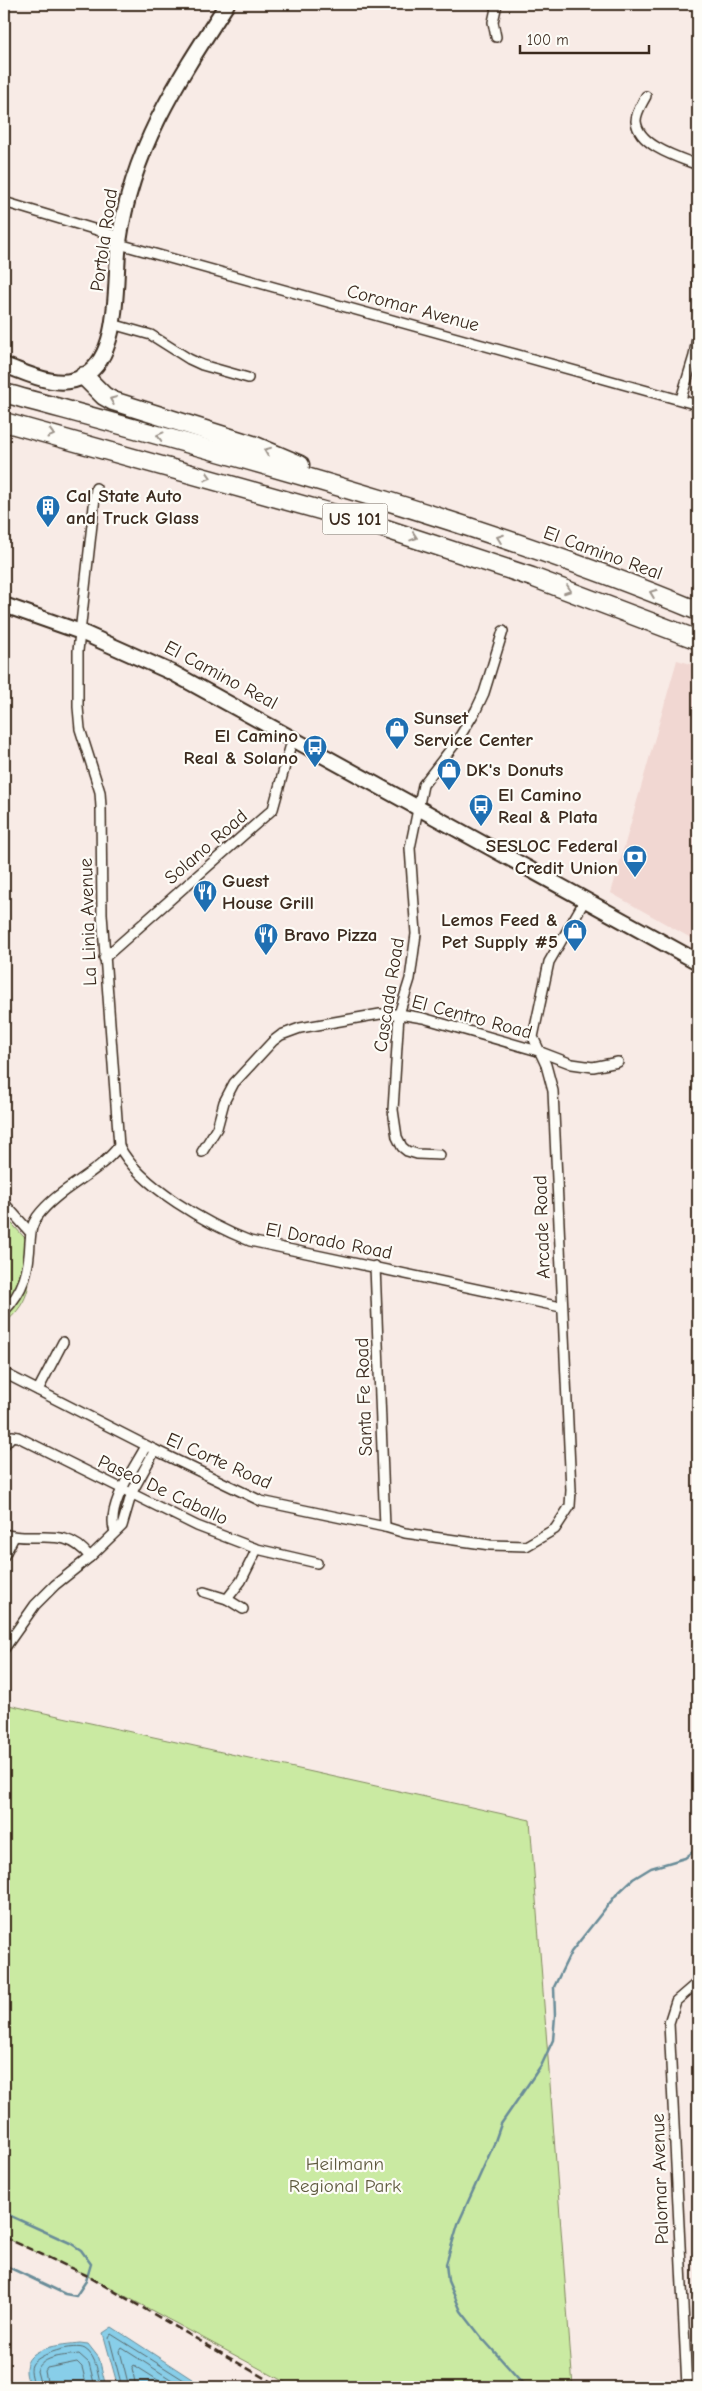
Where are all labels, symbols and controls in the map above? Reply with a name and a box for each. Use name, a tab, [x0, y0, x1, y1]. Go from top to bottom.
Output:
scale bar	[520, 22, 648, 54]
text: 100 m	[527, 31, 569, 49]
street label: Portola Road	[86, 187, 122, 293]
street label: Coromar Avenue	[344, 280, 482, 336]
one-way arrow	[109, 396, 118, 406]
one-way arrow	[46, 428, 55, 439]
one-way arrow	[156, 431, 165, 442]
one-way arrow	[263, 447, 272, 457]
one-way arrow	[203, 472, 211, 482]
place label: Cal State Auto and Truck Glass	[66, 485, 199, 529]
building icon: Cal State Auto and Truck Glass	[35, 494, 61, 528]
road number: US 101	[322, 504, 388, 534]
street label: El Camino Real	[541, 521, 665, 585]
one-way arrow	[409, 532, 418, 542]
one-way arrow	[496, 533, 505, 543]
one-way arrow	[563, 584, 571, 594]
one-way arrow	[649, 589, 658, 599]
street label: El Camino Real	[161, 636, 281, 714]
place label: Sunset Service Center	[414, 707, 533, 751]
shop icon: Sunset Service Center	[384, 716, 410, 750]
place label: El Camino Real & Solano	[184, 725, 298, 769]
bus stop icon: El Camino Real & Solano	[302, 734, 328, 768]
shop icon: DK's Donuts	[436, 757, 462, 791]
place label: DK's Donuts	[466, 759, 563, 781]
place label: El Camino Real & Plata	[498, 784, 598, 828]
bus stop icon: El Camino Real & Plata	[468, 793, 494, 827]
street label: Solano Road	[160, 805, 252, 889]
place label: SESLOC Federal Credit Union	[486, 835, 618, 879]
bank icon: SESLOC Federal Credit Union	[622, 844, 648, 878]
street label: La Linia Avenue	[75, 858, 101, 986]
place label: Guest House Grill	[222, 870, 314, 914]
restaurant icon: Guest House Grill	[192, 879, 218, 913]
place label: Lemos Feed & Pet Supply #5	[441, 909, 558, 953]
shop icon: Lemos Feed & Pet Supply #5	[562, 918, 588, 952]
restaurant icon: Bravo Pizza	[253, 922, 279, 956]
place label: Bravo Pizza	[284, 924, 377, 946]
street label: Cascada Road	[369, 936, 409, 1054]
street label: El Centro Road	[409, 990, 535, 1044]
street label: Arcade Road	[529, 1175, 555, 1279]
street label: El Dorado Road	[264, 1218, 394, 1264]
street label: Santa Fe Road	[351, 1337, 377, 1457]
street label: El Corte Road	[163, 1428, 275, 1494]
street label: Paseo De Caballo	[94, 1450, 232, 1530]
street label: Palomar Avenue	[647, 2113, 673, 2245]
park label: Heilmann Regional Park	[289, 2153, 402, 2197]

